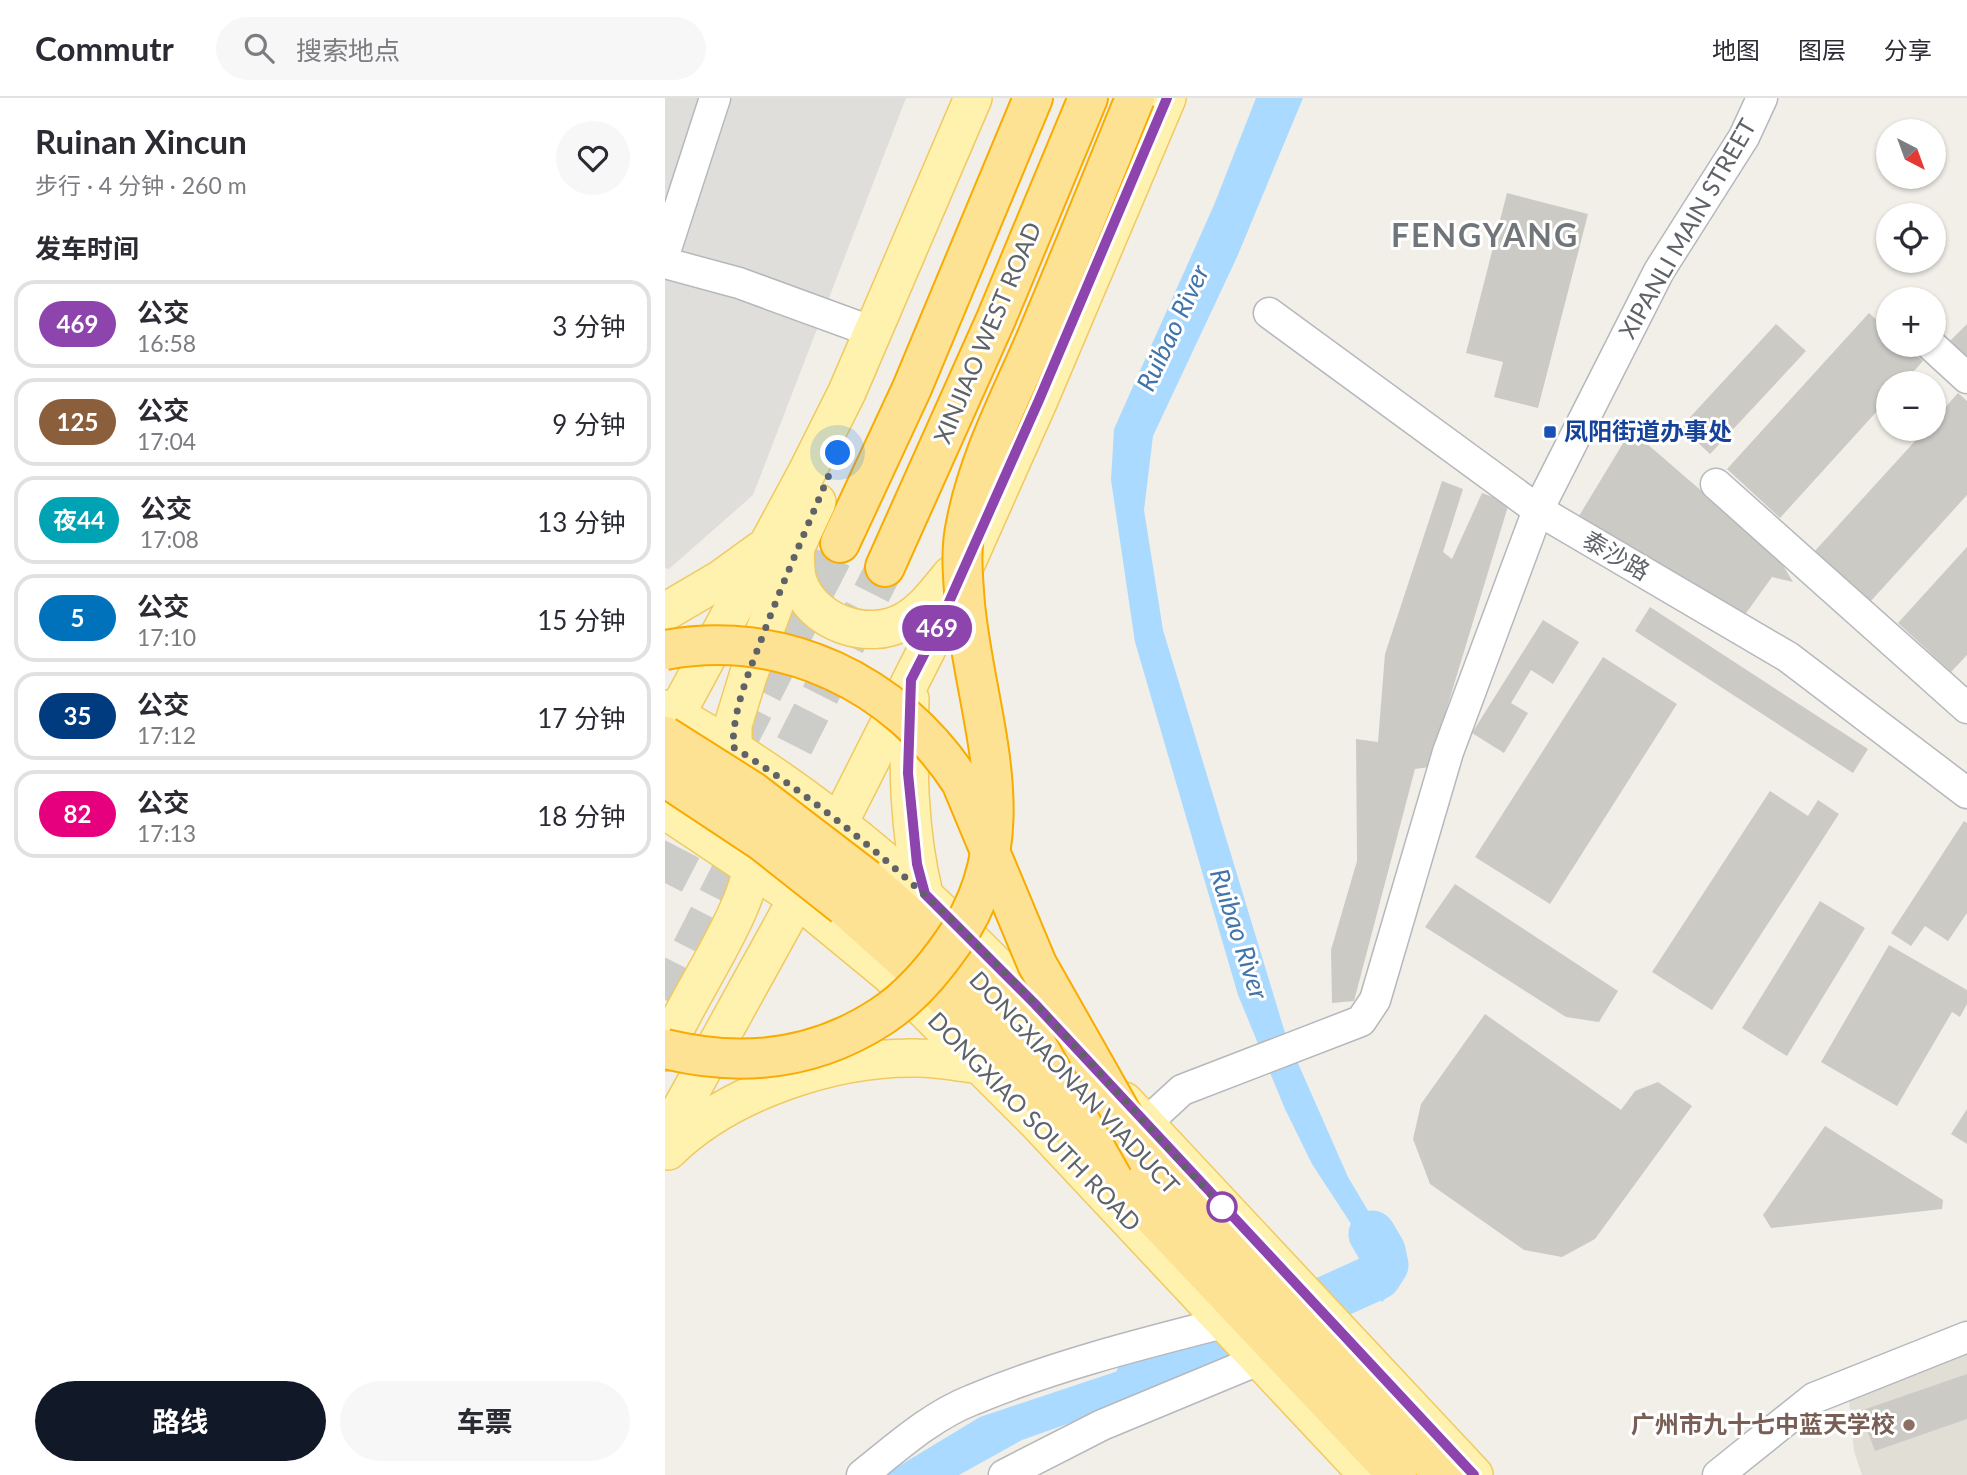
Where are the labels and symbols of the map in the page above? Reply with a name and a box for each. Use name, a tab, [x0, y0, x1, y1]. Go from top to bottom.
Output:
street label: XIPANLI MAIN STREET	[1612, 113, 1762, 343]
north arrow	[1876, 119, 1946, 189]
district label: FENGYANG	[1391, 215, 1579, 254]
street label: XINJIAO WEST ROAD	[927, 217, 1046, 448]
water label: Ruibao River	[1129, 258, 1216, 396]
place label: 凤阳街道办事处	[1564, 416, 1732, 445]
marker: 凤阳街道办事处	[1542, 424, 1558, 440]
your location	[820, 435, 855, 470]
street label: 泰沙路	[1578, 524, 1655, 585]
line badge: 469	[897, 605, 977, 651]
water label: Ruibao River	[1204, 864, 1276, 1004]
street label: DONGXIAONAN VIADUCT	[964, 965, 1186, 1199]
street label: DONGXIAO SOUTH ROAD	[923, 1005, 1147, 1237]
unlabelled marker	[1207, 1192, 1237, 1222]
place label: 广州市九十七中蓝天学校	[1631, 1409, 1895, 1438]
marker: 广州市九十七中蓝天学校	[1901, 1417, 1917, 1433]

